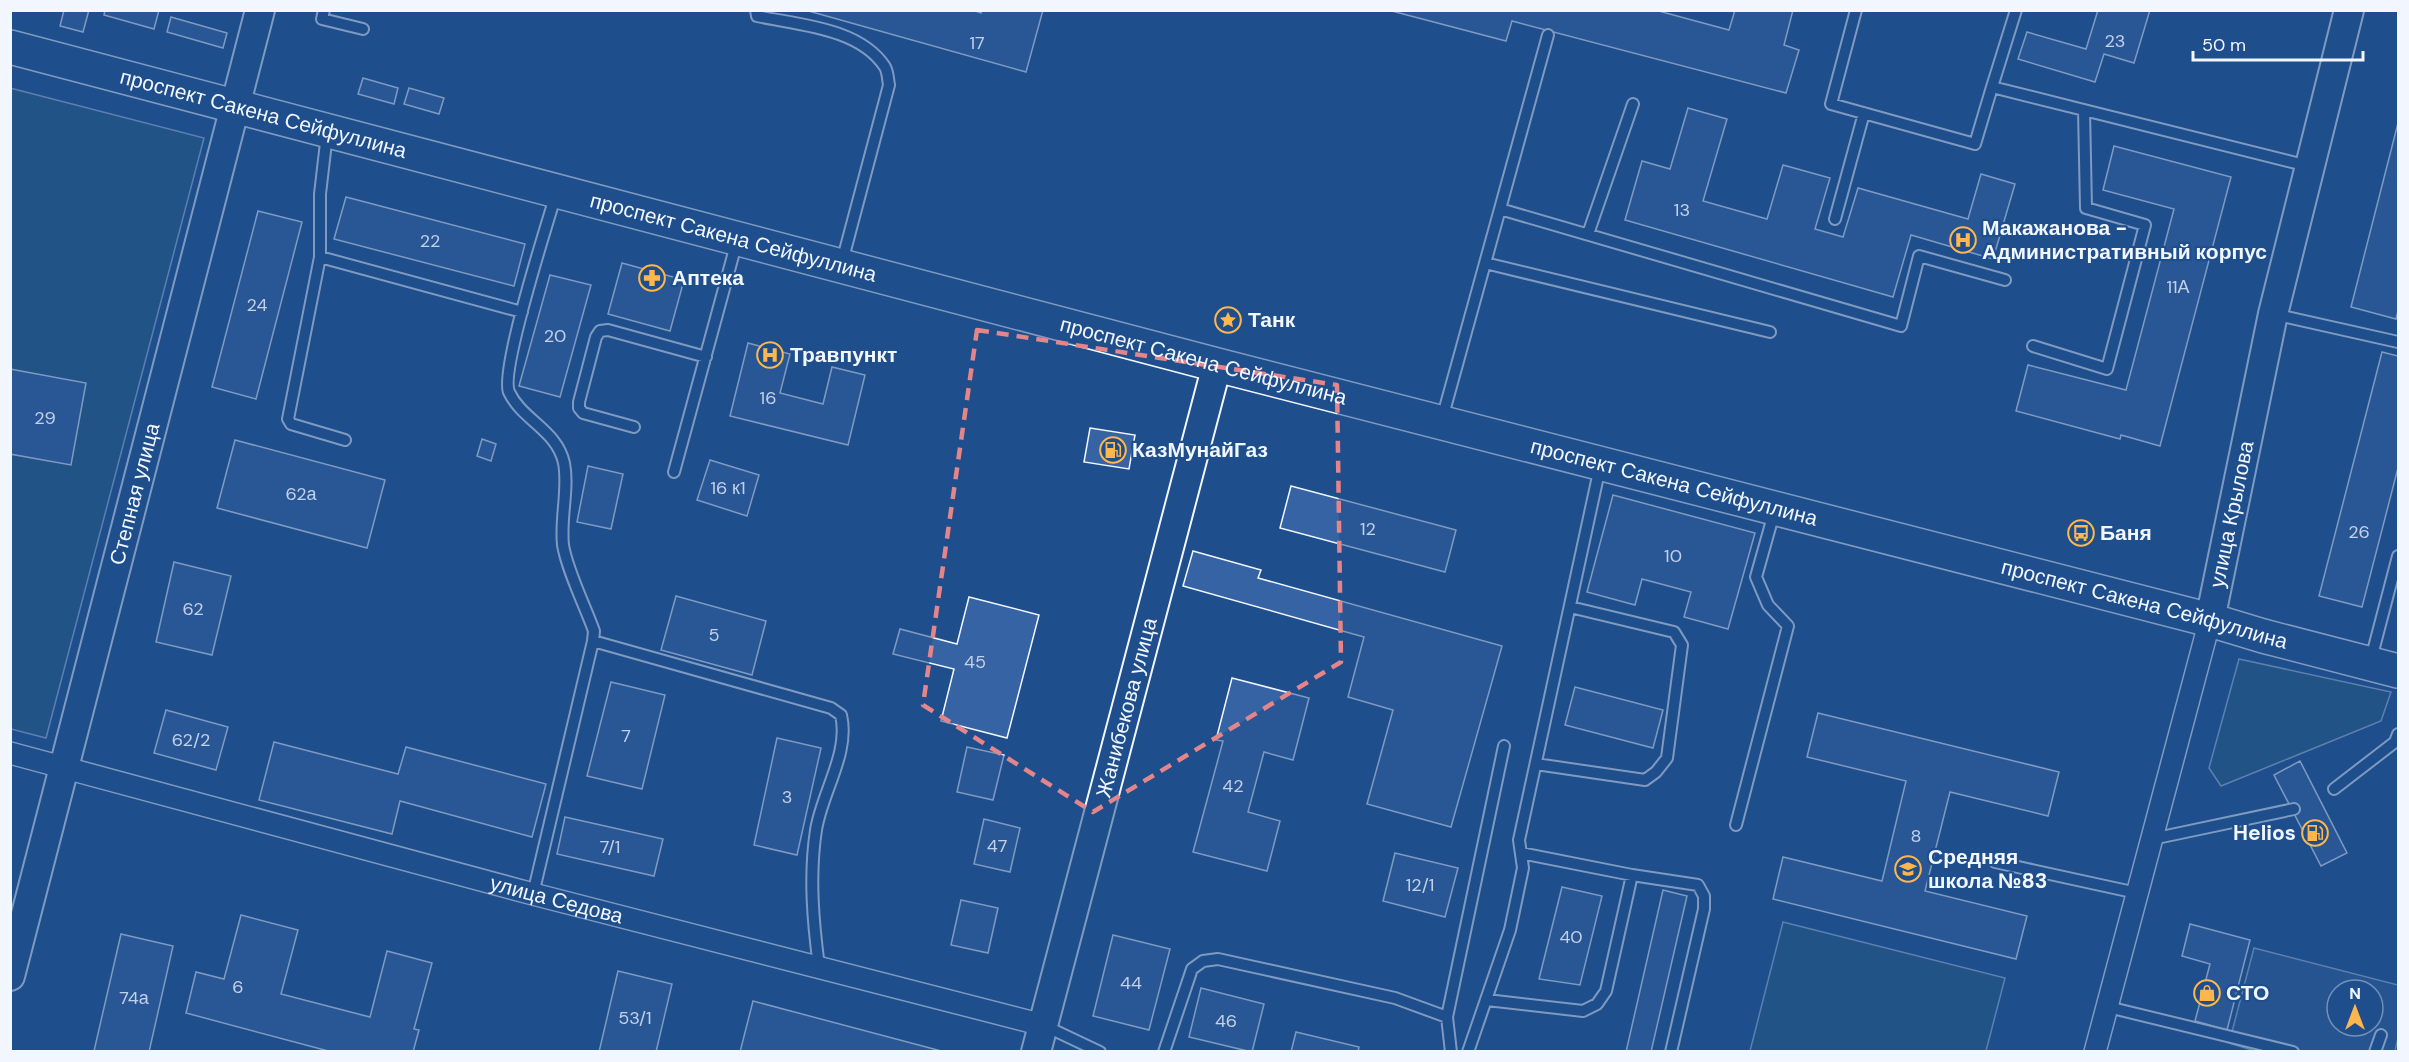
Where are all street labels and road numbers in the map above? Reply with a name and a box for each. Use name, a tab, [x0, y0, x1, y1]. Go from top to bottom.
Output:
street label: проспект Сакена Сейфуллина	[117, 63, 410, 165]
street label: проспект Сакена Сейфуллина	[587, 186, 880, 289]
street label: проспект Сакена Сейфуллина	[1057, 310, 1350, 412]
street label: Степная улица	[103, 420, 167, 568]
street label: проспект Сакена Сейфуллина	[1527, 432, 1821, 533]
street label: улица Крылова	[2203, 438, 2261, 590]
street label: проспект Сакена Сейфуллина	[1998, 553, 2291, 656]
street label: Жанибекова улица	[1090, 614, 1164, 801]
street label: улица Седова	[487, 869, 626, 931]

